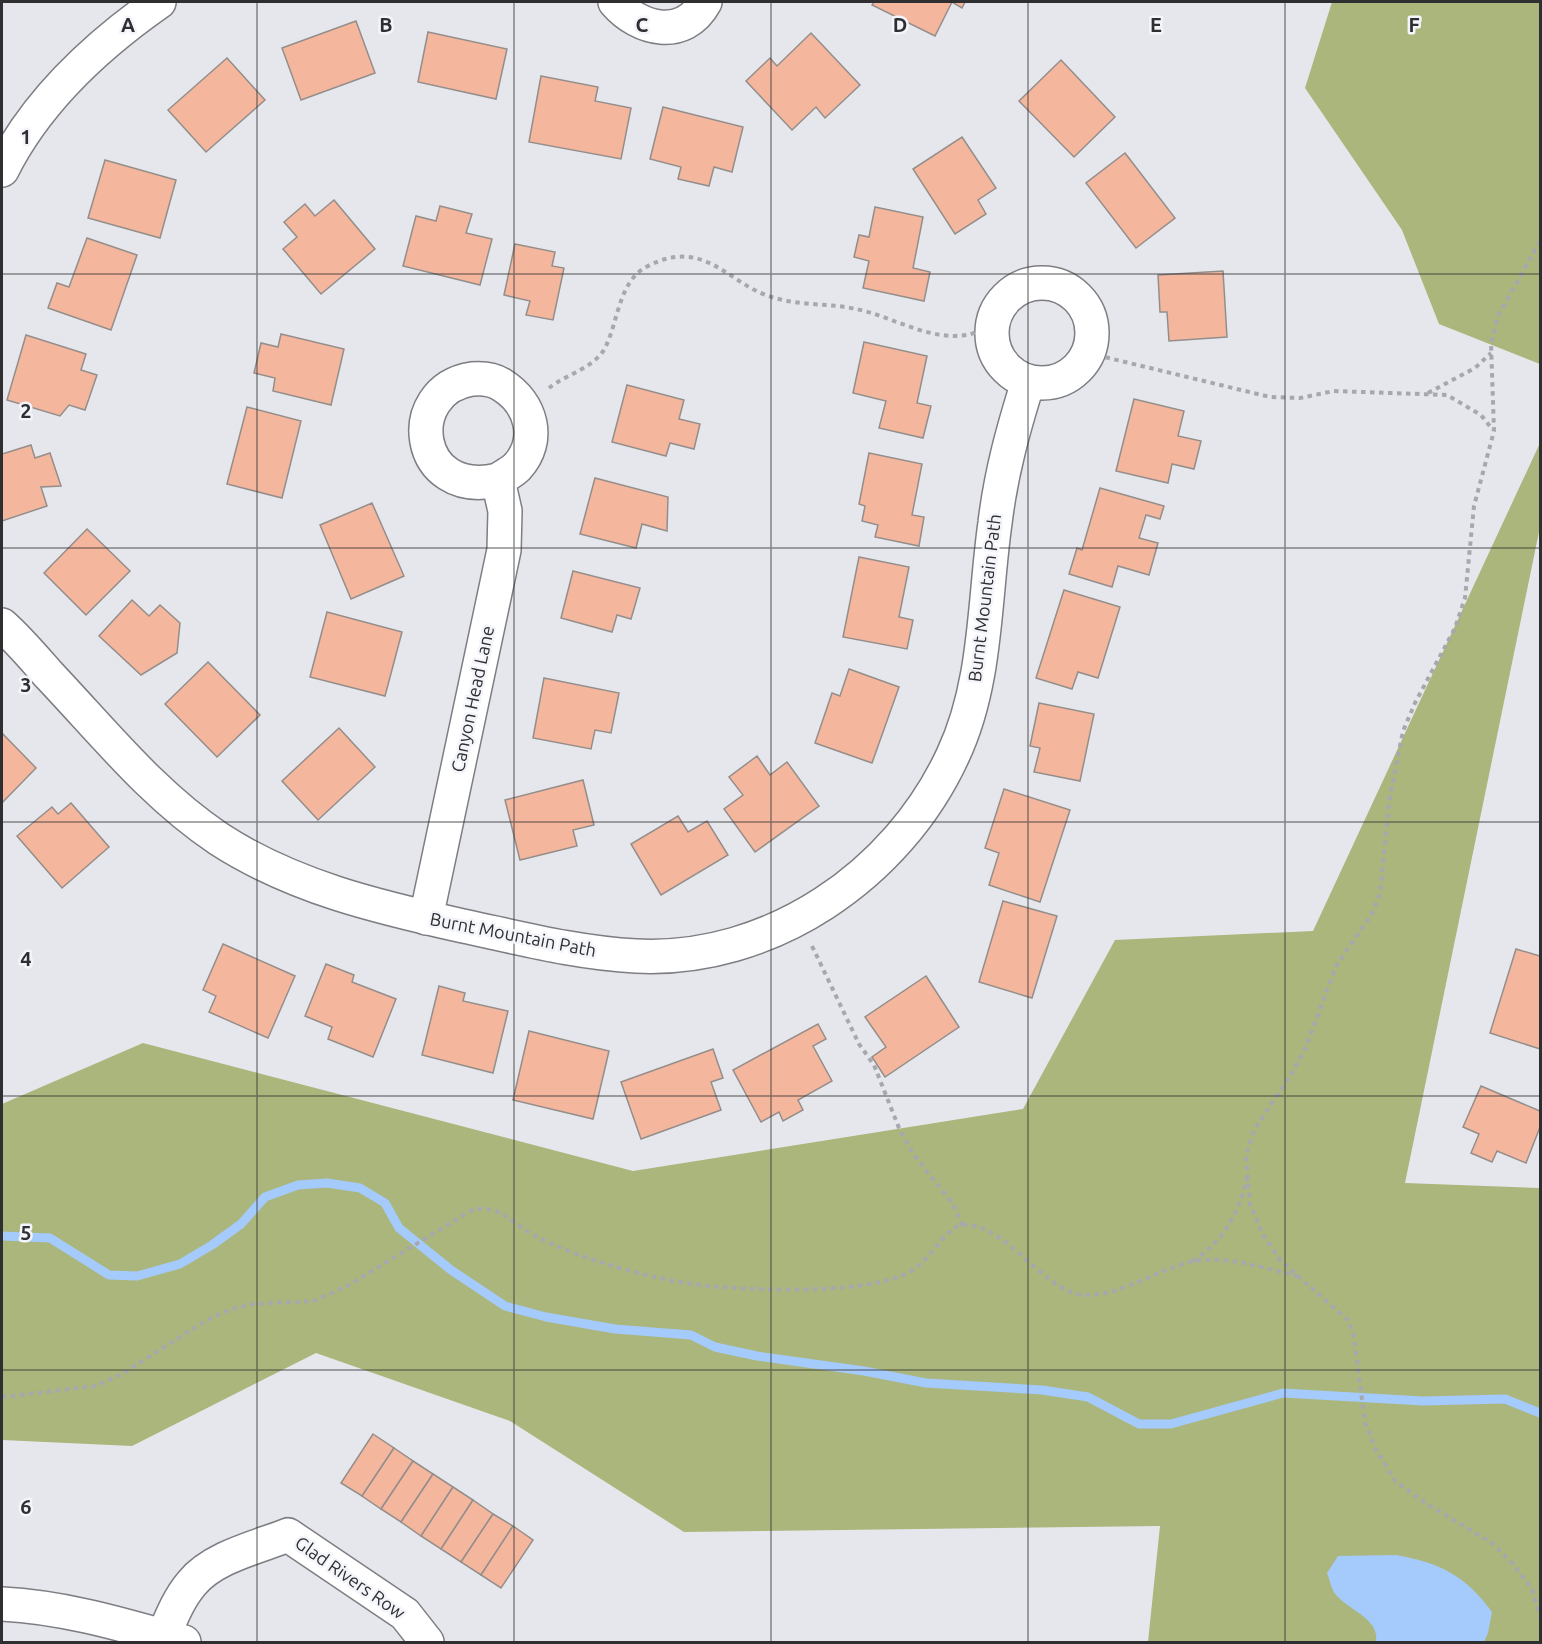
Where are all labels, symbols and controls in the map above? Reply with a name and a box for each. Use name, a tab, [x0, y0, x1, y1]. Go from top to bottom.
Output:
text: A	[121, 13, 135, 36]
text: B	[379, 13, 393, 36]
text: C	[636, 13, 649, 36]
text: D	[893, 13, 907, 36]
text: E	[1150, 13, 1162, 36]
text: F	[1408, 13, 1420, 36]
text: 1	[20, 125, 32, 148]
text: 2	[20, 399, 32, 422]
street label: Burnt Mountain Path	[964, 513, 1004, 683]
street label: Canyon Head Lane	[447, 624, 497, 774]
text: 3	[20, 673, 32, 696]
street label: Burnt Mountain Path	[428, 908, 598, 960]
text: 4	[20, 947, 32, 970]
text: 5	[20, 1221, 32, 1244]
text: 6	[20, 1495, 32, 1518]
street label: Glad Rivers Row	[292, 1532, 409, 1622]

